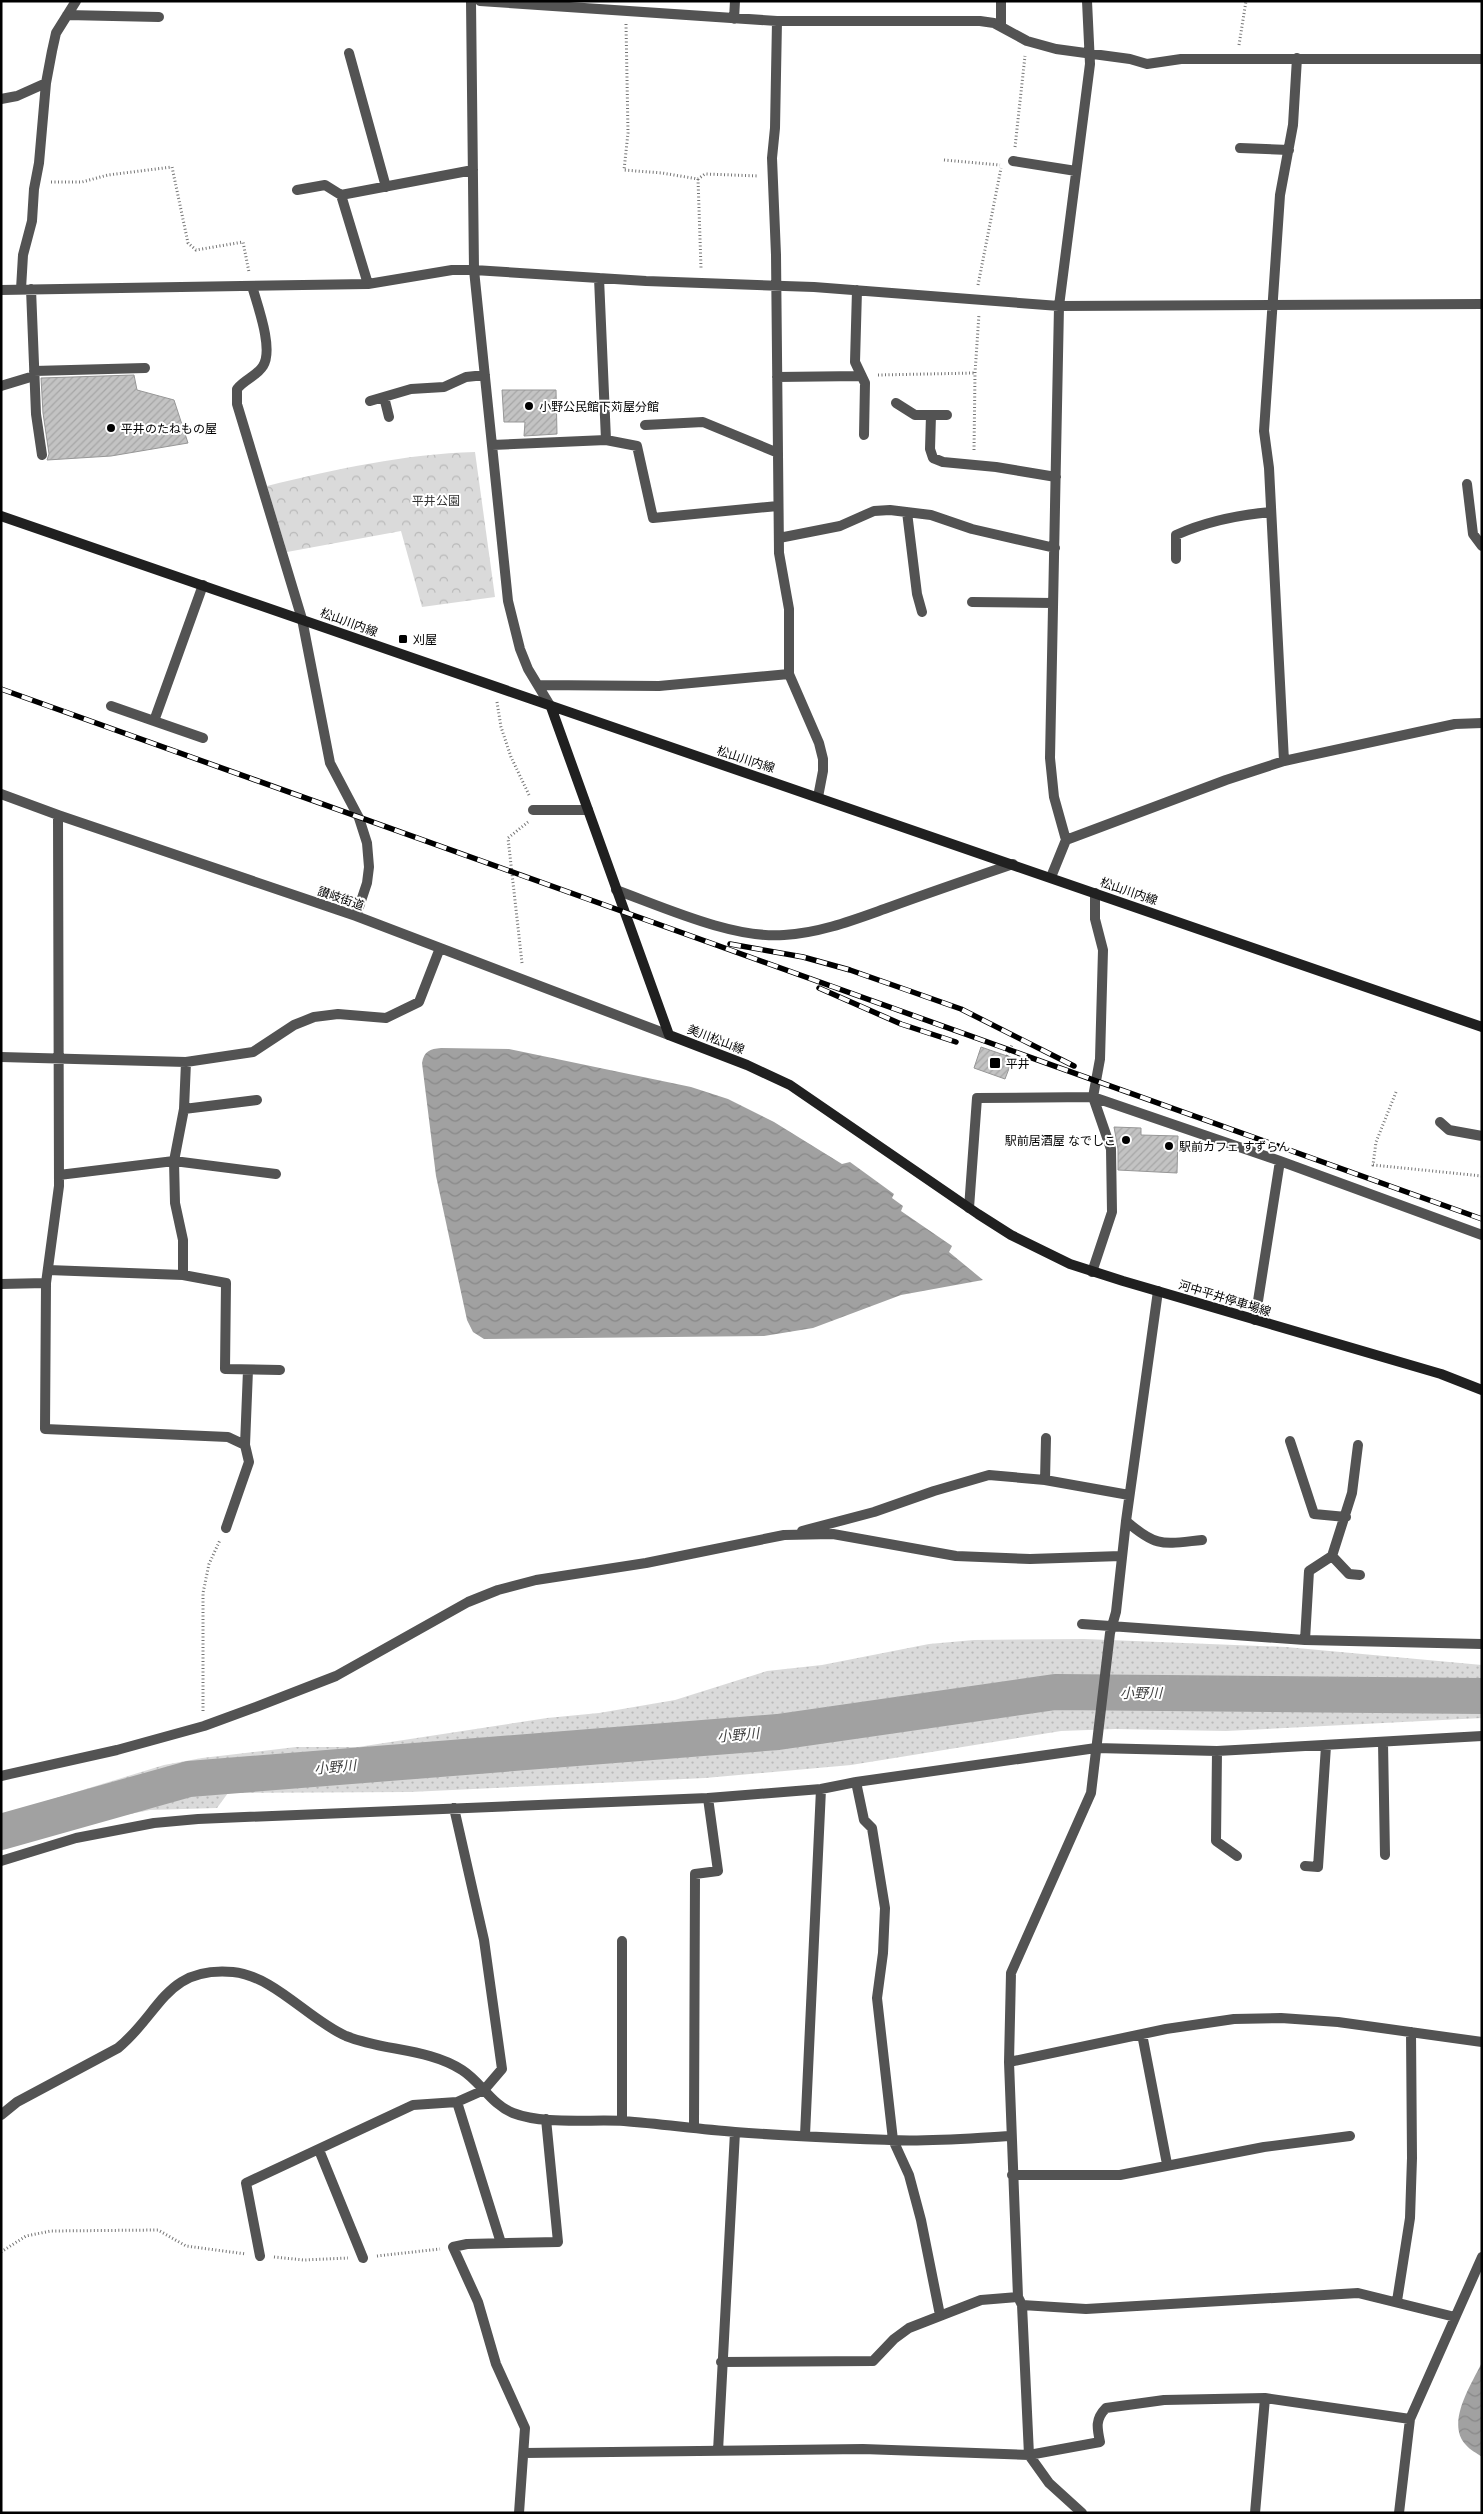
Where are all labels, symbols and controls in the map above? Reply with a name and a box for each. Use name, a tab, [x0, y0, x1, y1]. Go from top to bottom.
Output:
place label: 小野公民館下苅屋分館	[539, 399, 659, 414]
marker: 小野公民館下苅屋分館	[523, 400, 535, 412]
place label: 平井のたねもの屋	[121, 421, 217, 436]
marker: 平井のたねもの屋	[105, 422, 117, 434]
park label: 平井公園	[412, 493, 460, 508]
street label: 松山川内線	[318, 605, 380, 639]
place label: 刈屋	[413, 632, 437, 647]
marker: 刈屋	[397, 633, 409, 645]
street label: 松山川内線	[715, 743, 777, 775]
street label: 松山川内線	[1098, 874, 1160, 908]
street label: 讃岐街道	[316, 883, 366, 913]
street label: 美川松山線	[685, 1021, 747, 1057]
marker: 平井	[988, 1056, 1002, 1070]
place label: 平井	[1006, 1056, 1030, 1071]
place label: 駅前居酒屋 なでしこ	[1005, 1133, 1116, 1148]
marker: 駅前居酒屋 なでしこ	[1120, 1134, 1132, 1146]
place label: 駅前カフェ すずらん	[1179, 1139, 1290, 1154]
marker: 駅前カフェ すずらん	[1163, 1140, 1175, 1152]
street label: 河中平井停車場線	[1177, 1277, 1273, 1319]
water label: 小野川	[1120, 1684, 1164, 1702]
water label: 小野川	[716, 1724, 762, 1746]
water label: 小野川	[313, 1756, 359, 1778]

